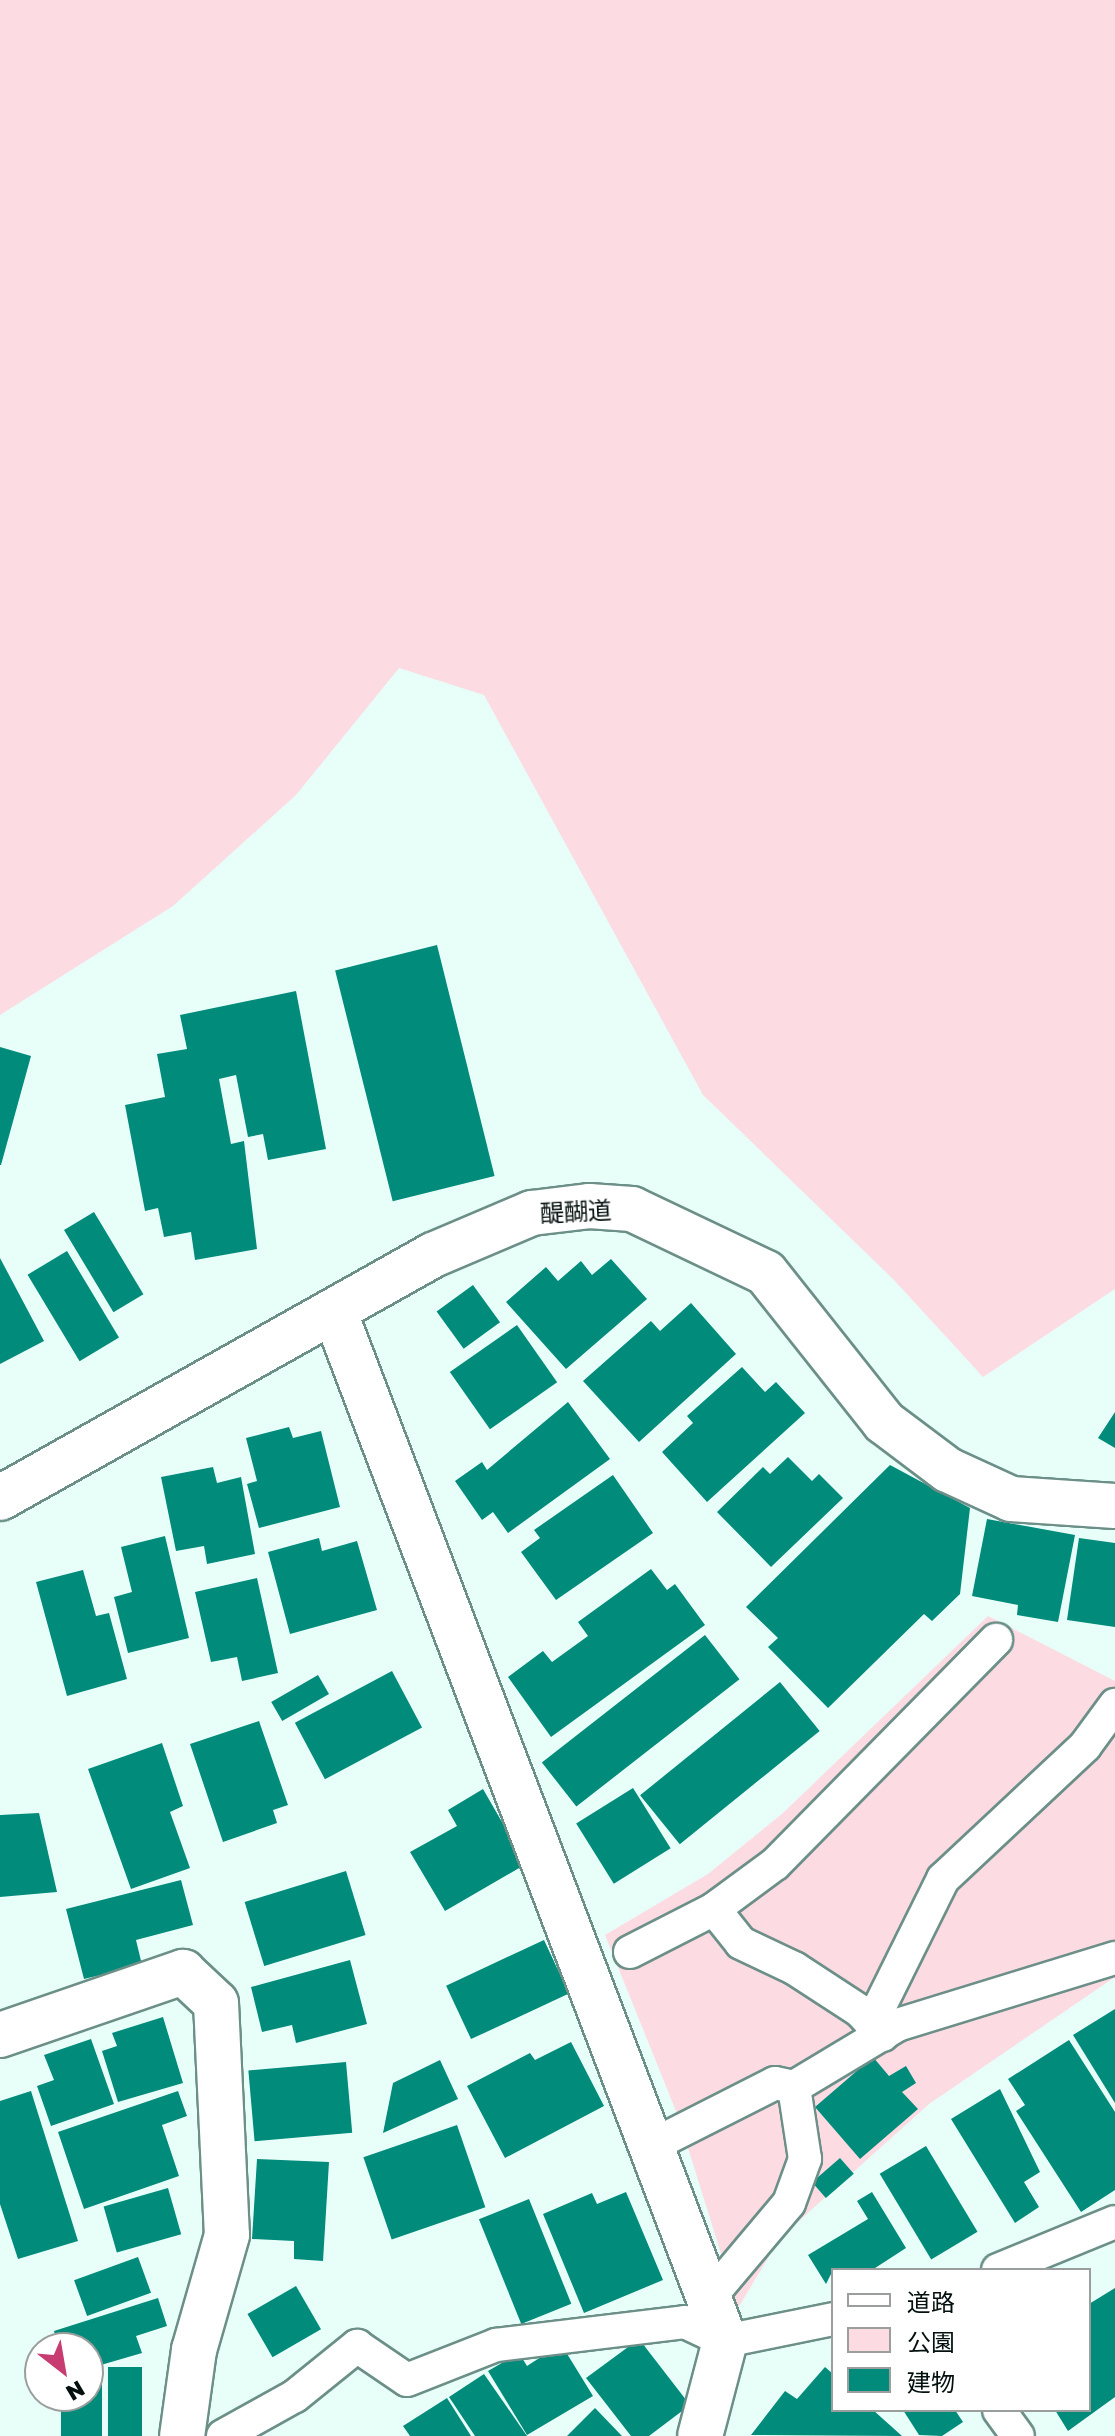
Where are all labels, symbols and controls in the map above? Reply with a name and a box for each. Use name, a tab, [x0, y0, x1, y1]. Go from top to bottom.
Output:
street label: 醍醐道	[539, 1195, 613, 1227]
legend	[831, 2268, 1091, 2412]
text: 道路	[907, 2287, 955, 2316]
text: 公園	[907, 2327, 955, 2356]
north arrow	[24, 2332, 104, 2412]
text: 建物	[907, 2367, 955, 2396]
text: N	[61, 2375, 90, 2407]

